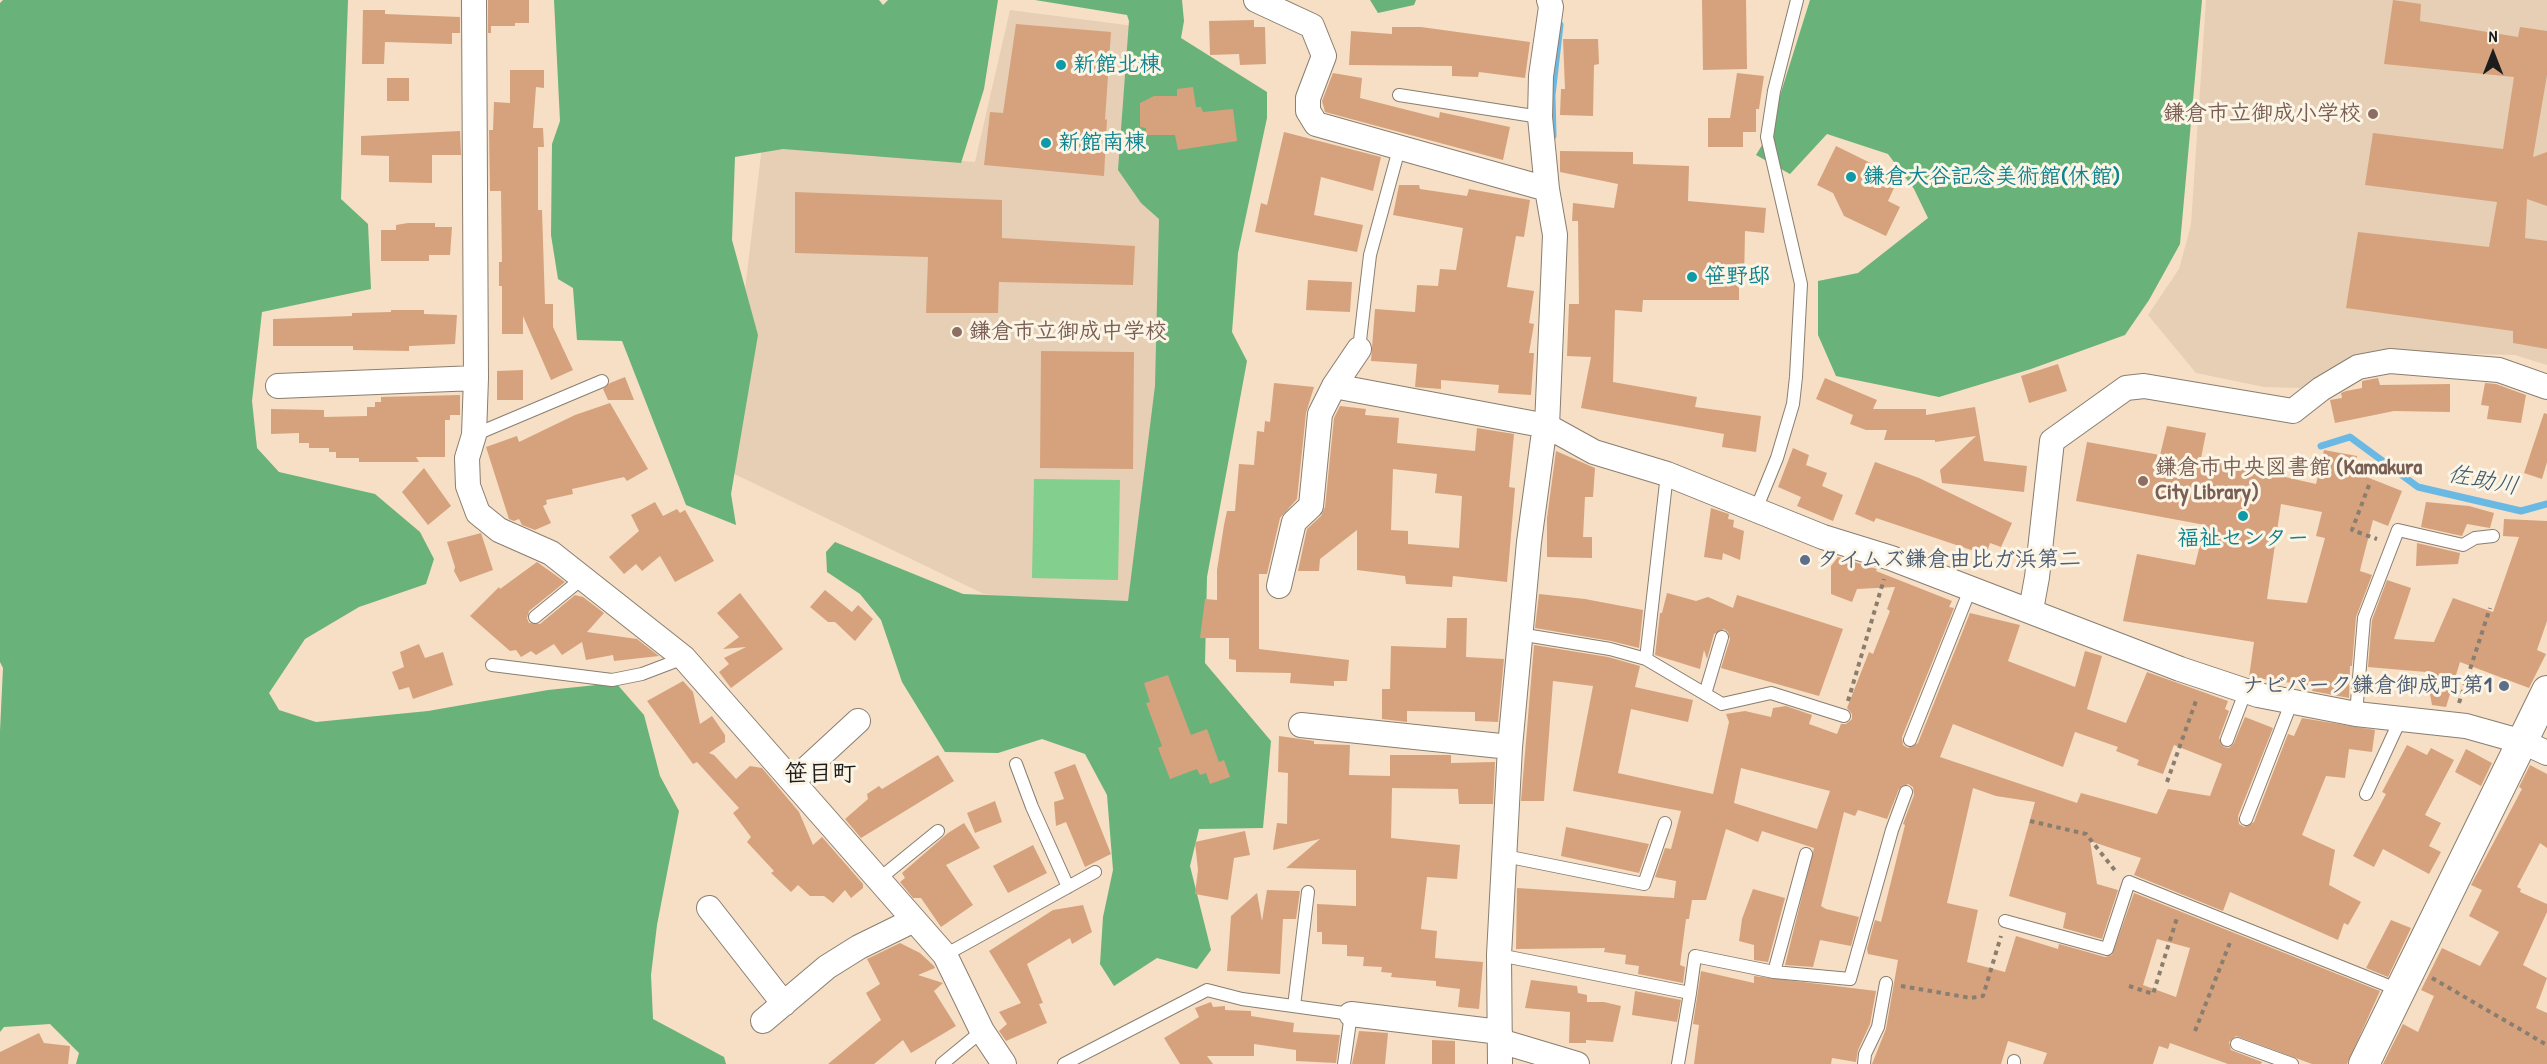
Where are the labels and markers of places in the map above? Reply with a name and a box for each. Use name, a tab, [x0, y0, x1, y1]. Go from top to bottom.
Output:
place label: 新館北棟	[1073, 52, 1161, 78]
marker: 新館北棟	[1054, 58, 1068, 72]
place label: 鎌倉市立御成小学校	[2163, 101, 2361, 127]
marker: 鎌倉市立御成小学校	[2366, 107, 2380, 121]
place label: 新館南棟	[1058, 130, 1146, 156]
marker: 新館南棟	[1039, 136, 1053, 150]
place label: 鎌倉大谷記念美術館(休館)	[1863, 164, 2120, 190]
marker: 鎌倉大谷記念美術館(休館)	[1844, 170, 1858, 184]
place label: 笹野邸	[1704, 264, 1770, 290]
marker: 笹野邸	[1685, 270, 1699, 284]
place label: 鎌倉市立御成中学校	[969, 319, 1167, 345]
marker: 鎌倉市立御成中学校	[950, 325, 964, 339]
place label: 鎌倉市中央図書館 (Kamakura City Library)	[2155, 455, 2422, 506]
marker: 鎌倉市中央図書館 (Kamakura City Library)	[2136, 474, 2150, 488]
marker: 福祉センター	[2236, 509, 2250, 523]
place label: 福祉センター	[2177, 526, 2309, 552]
place label: タイムズ鎌倉由比ガ浜第二	[1817, 547, 2081, 573]
marker: タイムズ鎌倉由比ガ浜第二	[1798, 553, 1812, 567]
place label: ナビパーク鎌倉御成町第1	[2242, 673, 2492, 699]
marker: ナビパーク鎌倉御成町第1	[2497, 679, 2511, 693]

